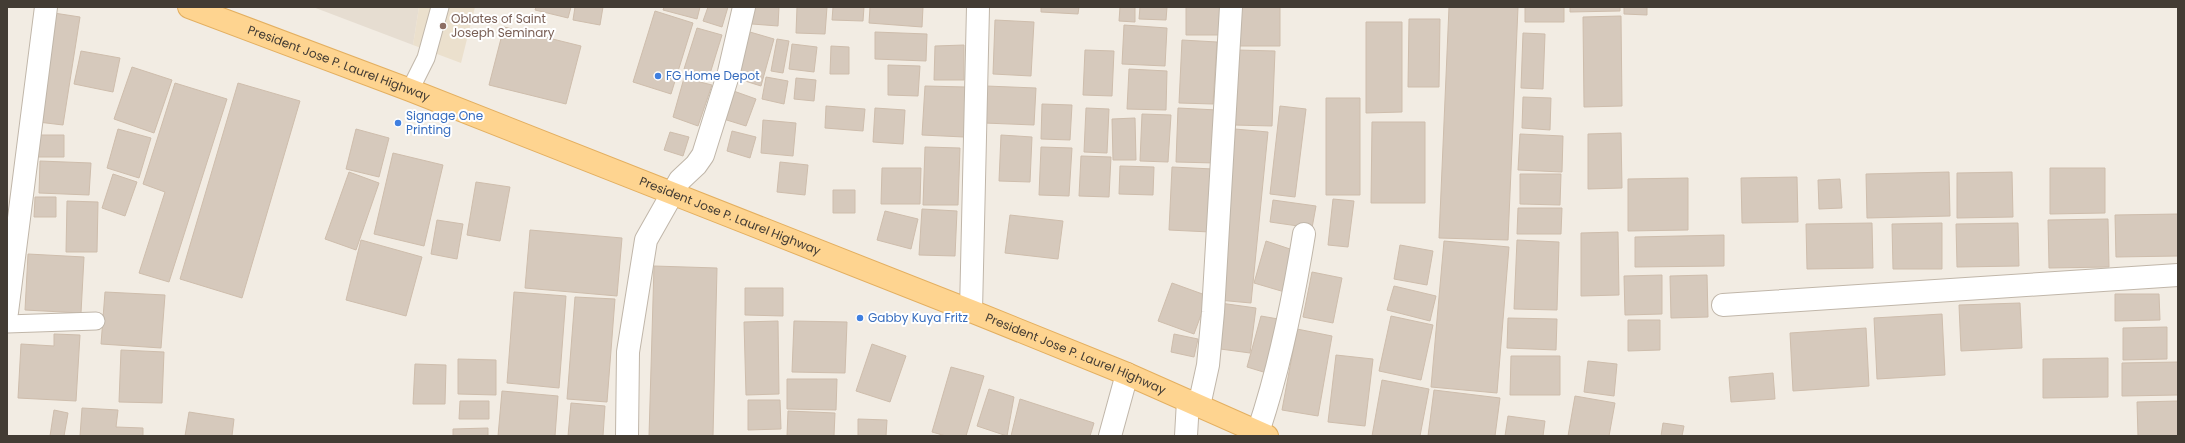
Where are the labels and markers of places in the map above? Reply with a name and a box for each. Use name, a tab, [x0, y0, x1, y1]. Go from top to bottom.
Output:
place label: Oblates of Saint Joseph Seminary	[451, 10, 555, 41]
marker: Oblates of Saint Joseph Seminary	[438, 21, 448, 31]
place label: FG Home Depot	[666, 67, 760, 84]
marker: FG Home Depot	[653, 71, 663, 81]
place label: Signage One Printing	[406, 107, 483, 138]
marker: Signage One Printing	[393, 118, 403, 128]
place label: Gabby Kuya Fritz	[868, 309, 968, 326]
marker: Gabby Kuya Fritz	[855, 313, 865, 323]

